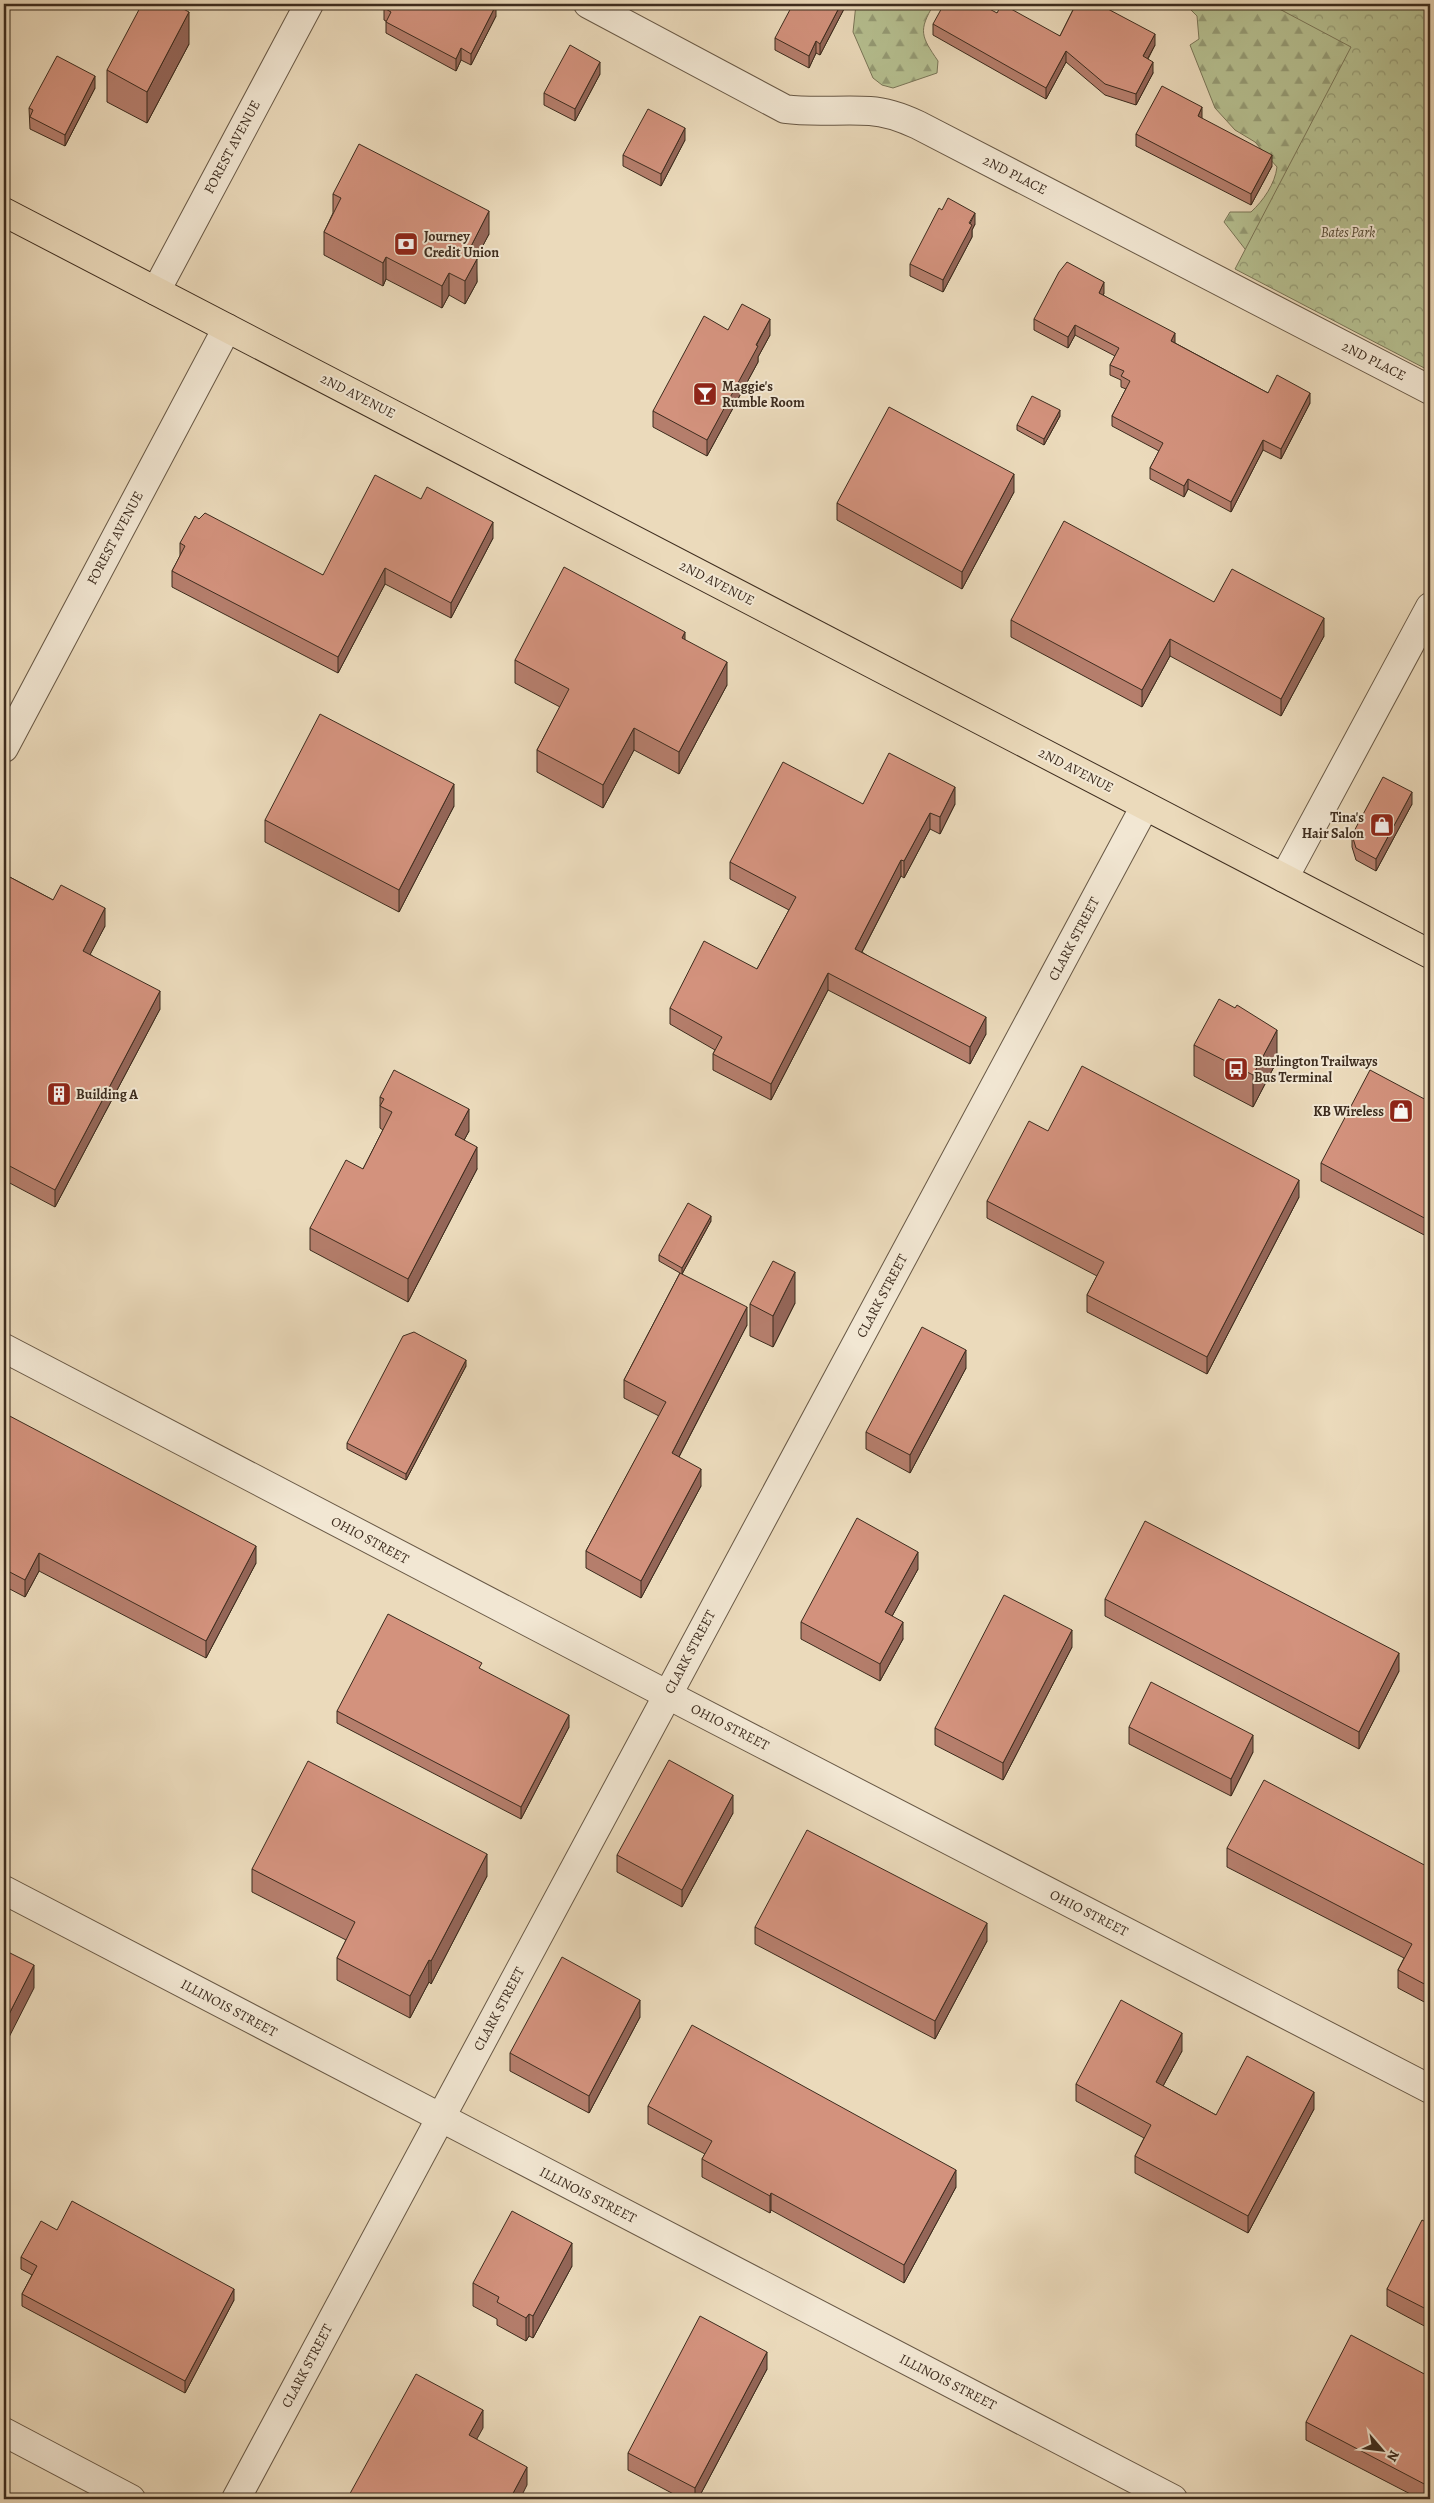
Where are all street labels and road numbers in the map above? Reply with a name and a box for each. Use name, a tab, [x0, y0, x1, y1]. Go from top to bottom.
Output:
street label: FOREST AVENUE	[199, 97, 265, 197]
street label: 2ND PLACE	[980, 151, 1050, 199]
street label: 2ND PLACE	[1339, 337, 1409, 385]
street label: 2ND AVENUE	[317, 369, 399, 423]
street label: FOREST AVENUE	[82, 488, 148, 588]
street label: 2ND AVENUE	[676, 556, 758, 610]
street label: 2ND AVENUE	[1035, 743, 1117, 797]
street label: CLARK STREET	[1044, 893, 1104, 984]
street label: CLARK STREET	[852, 1250, 912, 1341]
street label: OHIO STREET	[328, 1512, 413, 1569]
street label: CLARK STREET	[660, 1606, 720, 1697]
street label: OHIO STREET	[688, 1699, 773, 1755]
street label: OHIO STREET	[1047, 1885, 1132, 1941]
street label: CLARK STREET	[469, 1963, 529, 2054]
street label: ILLINOIS STREET	[177, 1975, 281, 2042]
street label: ILLINOIS STREET	[536, 2162, 640, 2228]
street label: CLARK STREET	[277, 2320, 337, 2411]
street label: ILLINOIS STREET	[896, 2349, 1000, 2415]

